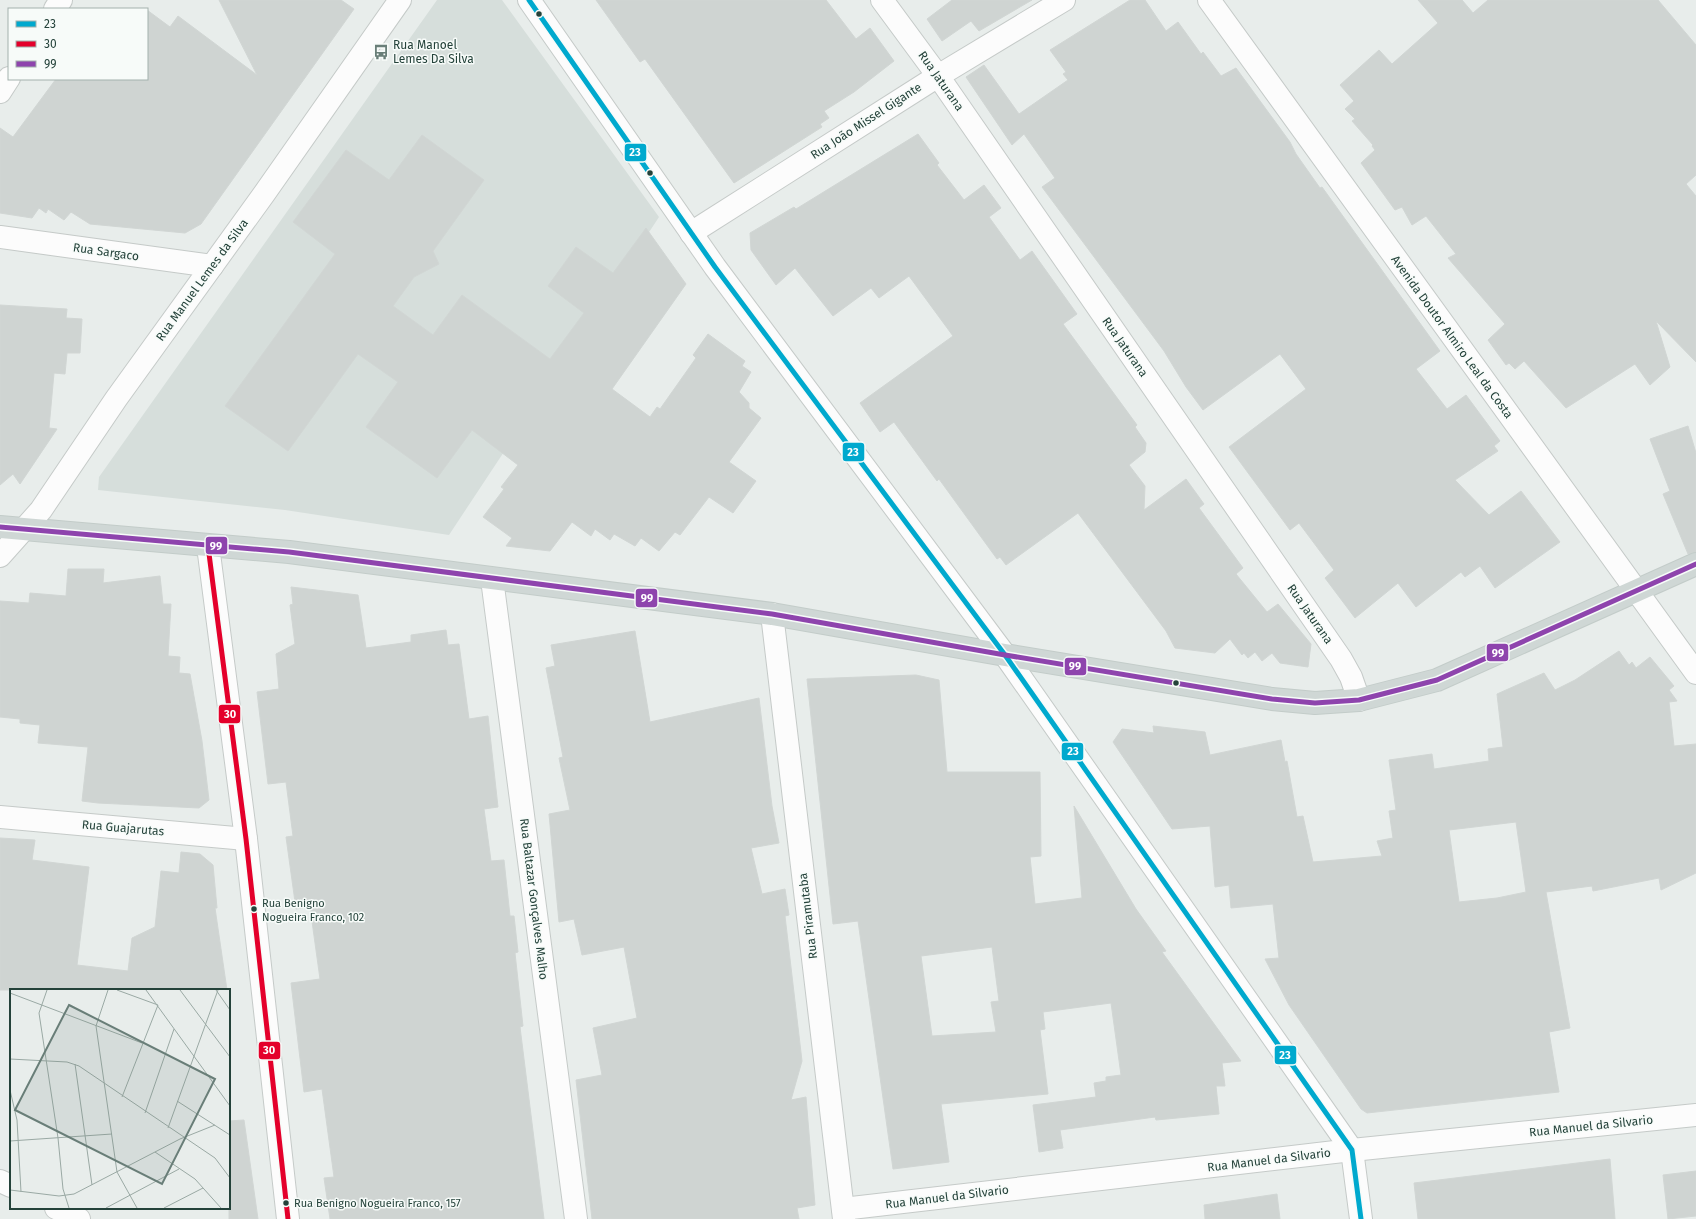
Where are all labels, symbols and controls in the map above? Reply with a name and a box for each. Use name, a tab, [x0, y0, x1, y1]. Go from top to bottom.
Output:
legend	[8, 8, 148, 80]
unlabelled marker	[534, 9, 544, 19]
text: 23	[44, 17, 56, 31]
text: 30	[44, 37, 57, 51]
place label: Rua Manoel Lemes Da Silva	[393, 38, 474, 66]
bus stop icon: Rua Manoel Lemes Da Silva	[372, 43, 390, 61]
street label: Rua Jaturana	[915, 48, 967, 114]
text: 99	[44, 57, 57, 71]
street label: Rua João Missel Gigante	[808, 80, 924, 162]
line badge: 23	[624, 143, 647, 162]
text: 23	[629, 146, 641, 159]
unlabelled marker	[645, 168, 655, 178]
street label: Rua Manuel Lemes da Silva	[153, 216, 251, 344]
street label: Rua Sargaco	[72, 240, 140, 264]
street label: Avenida Doutor Almiro Leal da Costa	[1388, 253, 1516, 421]
street label: Rua Jaturana	[1099, 314, 1151, 380]
line badge: 23	[842, 442, 865, 462]
text: 23	[847, 446, 859, 459]
line badge: 99	[205, 536, 228, 555]
text: 99	[210, 540, 222, 553]
street label: Rua Jaturana	[1284, 581, 1336, 647]
line badge: 99	[635, 588, 658, 608]
text: 99	[641, 592, 653, 605]
line badge: 99	[1486, 643, 1509, 662]
text: 99	[1492, 647, 1504, 660]
line badge: 99	[1064, 657, 1087, 676]
text: 99	[1069, 660, 1081, 673]
unlabelled marker	[1171, 678, 1181, 688]
line badge: 30	[218, 704, 241, 724]
text: 30	[223, 708, 237, 721]
line badge: 23	[1061, 742, 1084, 761]
text: 23	[1067, 745, 1079, 758]
street label: Rua Guajarutas	[81, 817, 165, 839]
street label: Rua Baltazar Gonçalves Malho	[517, 817, 551, 981]
street label: Rua Piramutaba	[796, 872, 820, 960]
place label: Rua Benigno Nogueira Franco, 102	[262, 897, 364, 924]
marker: Rua Benigno Nogueira Franco, 102	[249, 904, 259, 914]
inset map	[10, 989, 230, 1209]
line badge: 30	[258, 1041, 281, 1060]
text: 30	[262, 1044, 276, 1057]
line badge: 23	[1274, 1045, 1297, 1065]
text: 23	[1279, 1049, 1291, 1062]
street label: Rua Manuel da Silvario	[1528, 1113, 1654, 1139]
street label: Rua Manuel da Silvario	[1206, 1145, 1332, 1175]
street label: Rua Manuel da Silvario	[884, 1182, 1010, 1212]
place label: Rua Benigno Nogueira Franco, 157	[294, 1197, 461, 1210]
marker: Rua Benigno Nogueira Franco, 157	[281, 1198, 291, 1208]

